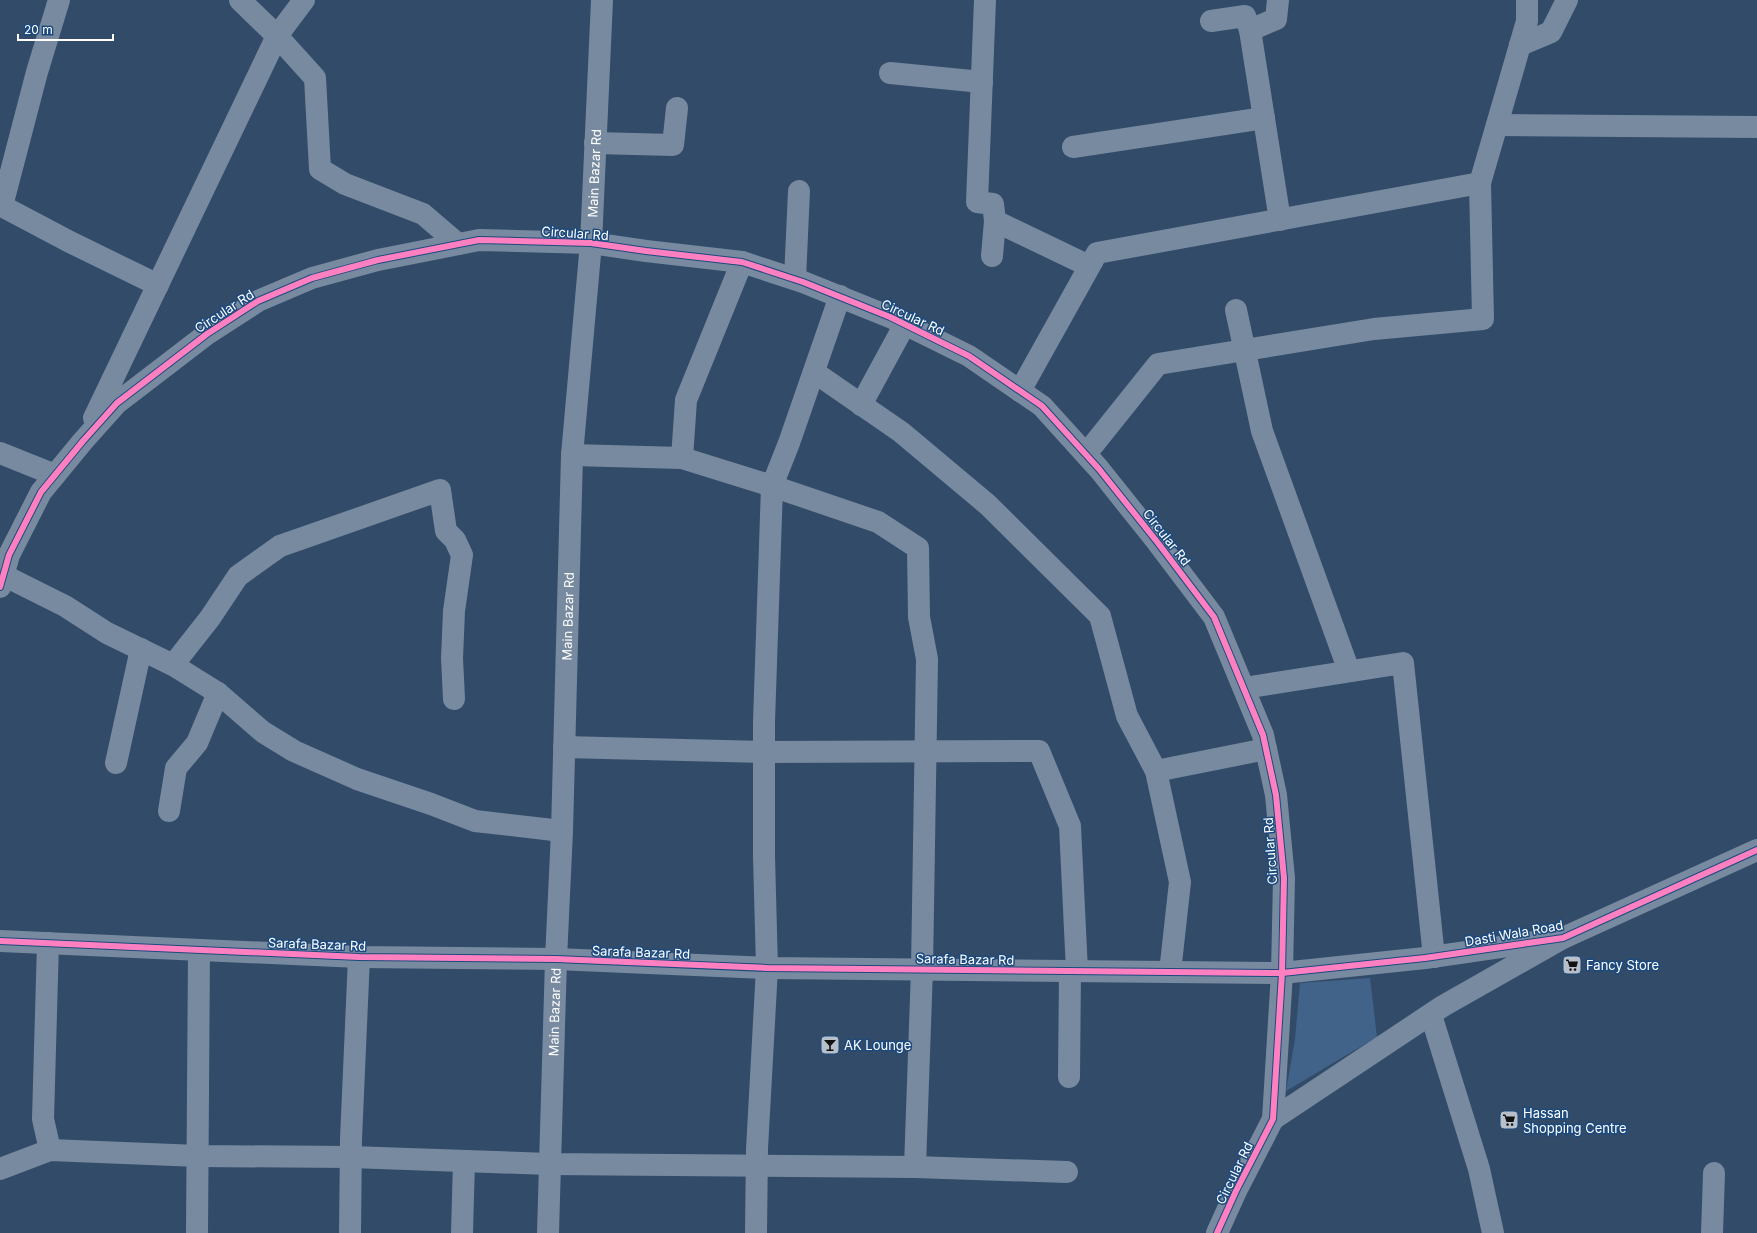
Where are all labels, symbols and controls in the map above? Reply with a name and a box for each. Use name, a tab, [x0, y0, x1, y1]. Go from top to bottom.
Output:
scale bar	[18, 16, 113, 42]
text: 20 m	[24, 22, 53, 37]
street label: Main Bazar Rd	[584, 129, 604, 218]
street label: Circular Rd	[541, 223, 609, 243]
street label: Circular Rd	[191, 286, 257, 336]
street label: Circular Rd	[879, 295, 947, 339]
street label: Circular Rd	[1140, 505, 1194, 569]
street label: Main Bazar Rd	[559, 572, 577, 661]
street label: Circular Rd	[1260, 817, 1280, 885]
street label: Dasti Wala Road	[1464, 916, 1564, 950]
street label: Sarafa Bazar Rd	[268, 934, 366, 954]
street label: Sarafa Bazar Rd	[592, 942, 690, 962]
street label: Sarafa Bazar Rd	[916, 950, 1014, 968]
supermarket icon: Fancy Store	[1561, 954, 1583, 976]
place label: Fancy Store	[1586, 957, 1659, 973]
street label: Main Bazar Rd	[545, 968, 564, 1057]
bar icon: AK Lounge	[819, 1034, 841, 1056]
place label: AK Lounge	[844, 1037, 911, 1053]
place label: Hassan Shopping Centre	[1523, 1105, 1626, 1136]
supermarket icon: Hassan Shopping Centre	[1498, 1109, 1520, 1131]
street label: Circular Rd	[1212, 1139, 1256, 1207]

